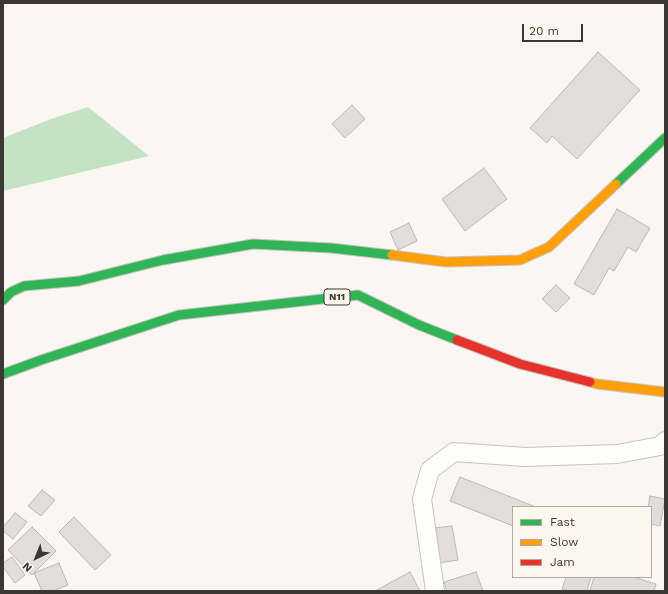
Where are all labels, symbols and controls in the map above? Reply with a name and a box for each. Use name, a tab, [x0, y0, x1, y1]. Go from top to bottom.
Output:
scale bar	[524, 16, 585, 42]
text: 20 m	[529, 24, 559, 38]
road number: N11	[324, 289, 350, 305]
legend	[512, 506, 652, 578]
text: Fast	[550, 515, 575, 529]
text: Slow	[550, 535, 578, 549]
north arrow	[16, 538, 56, 578]
text: Jam	[550, 555, 575, 569]
text: N	[20, 560, 35, 575]

